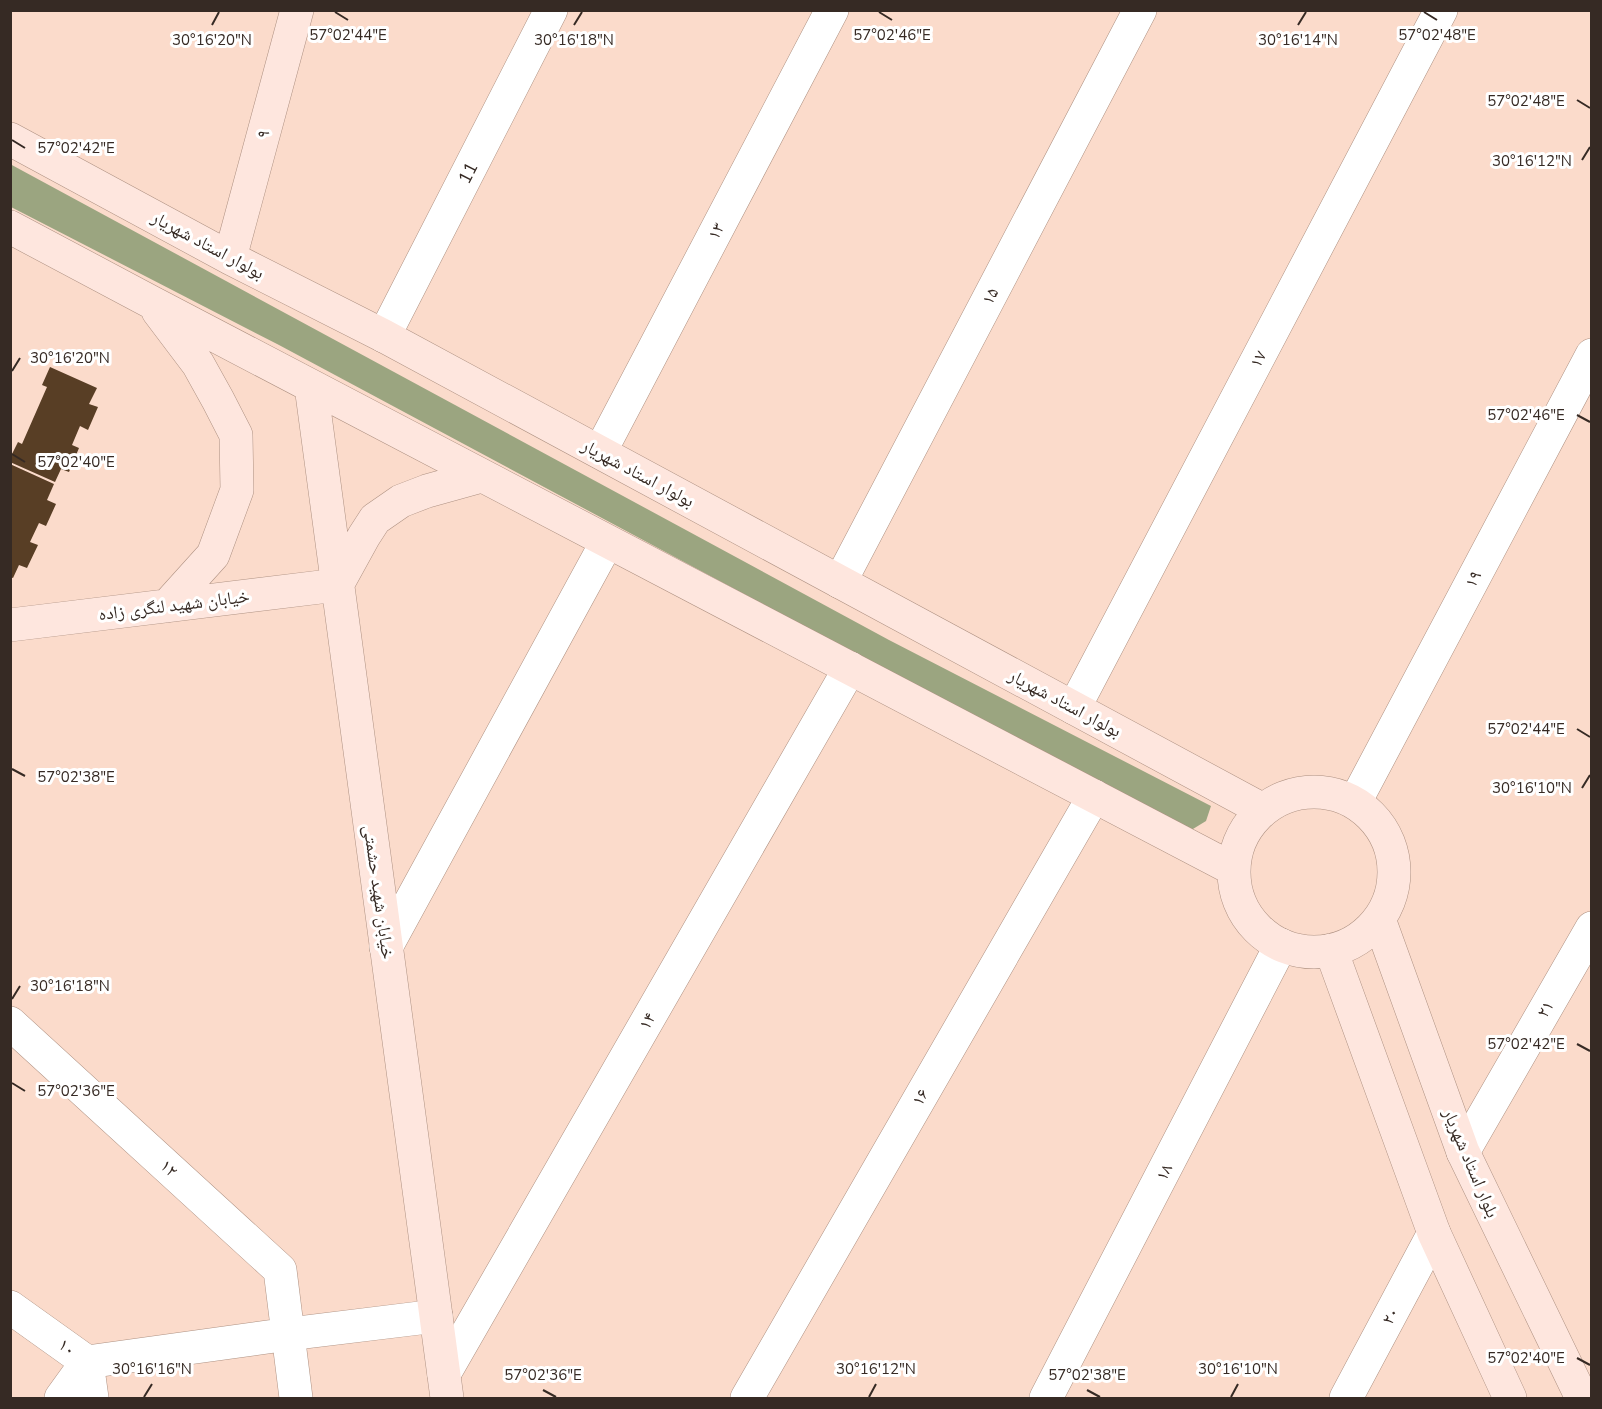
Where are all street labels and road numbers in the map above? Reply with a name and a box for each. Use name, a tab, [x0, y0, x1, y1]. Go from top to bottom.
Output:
street label: ۹	[250, 127, 276, 141]
street label: 11	[452, 158, 484, 188]
street label: بولوار استاد شهریار	[147, 205, 269, 285]
street label: ۱۳	[702, 218, 730, 244]
street label: ۱۵	[976, 283, 1004, 309]
street label: ۱۷	[1244, 346, 1272, 372]
street label: بولوار استاد شهریار	[577, 433, 699, 513]
street label: ۱۹	[1459, 566, 1487, 592]
street label: خیابان شهید لنگری زاده	[97, 584, 251, 626]
street label: بولوار استاد شهریار	[1004, 663, 1126, 743]
street label: خیابان شهید حشمتی	[358, 823, 400, 961]
street label: ۲۱	[1531, 996, 1559, 1022]
street label: ۱۴	[633, 1008, 661, 1034]
street label: ۱۶	[906, 1084, 934, 1110]
street label: بلوار استاد شهریار	[1437, 1104, 1505, 1221]
street label: ۱۲	[155, 1154, 183, 1182]
street label: ۱۸	[1150, 1159, 1178, 1185]
street label: ۲۰	[1376, 1303, 1404, 1329]
street label: ۱۰	[53, 1333, 81, 1361]

